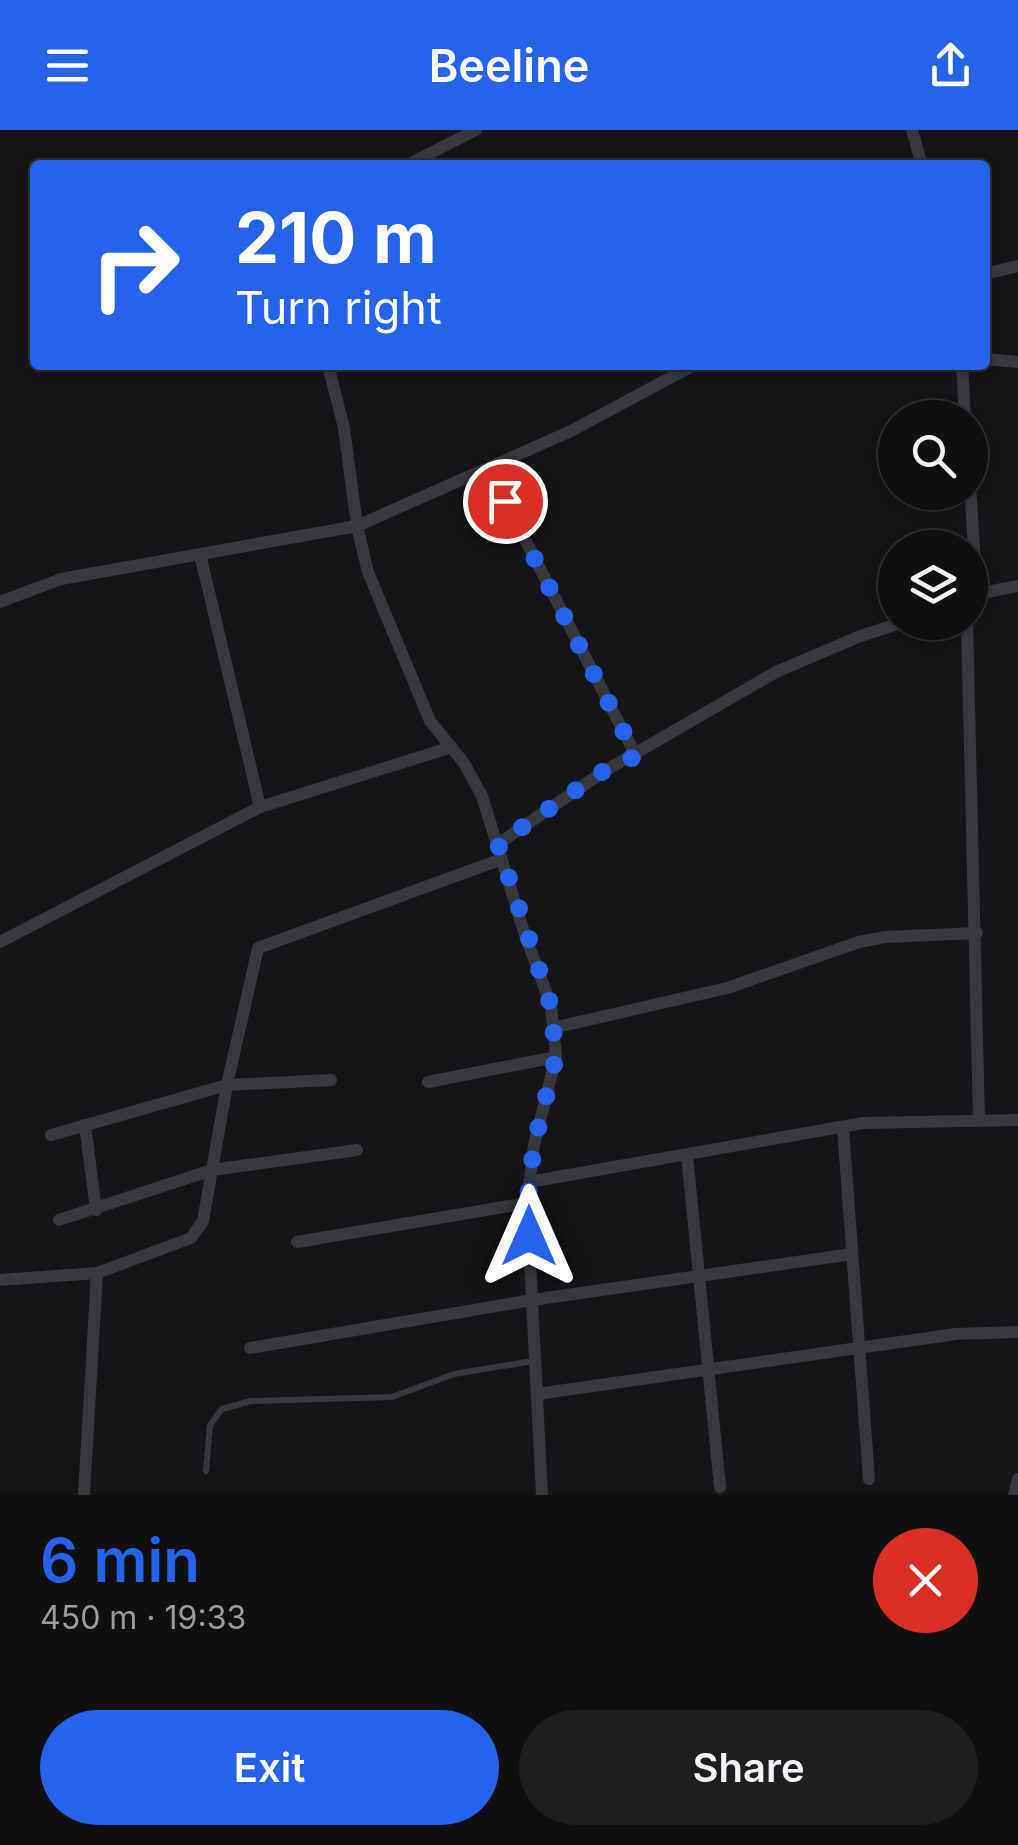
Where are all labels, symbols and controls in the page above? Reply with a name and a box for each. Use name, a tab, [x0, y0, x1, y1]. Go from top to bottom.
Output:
icon: menu	[40, 38, 95, 93]
text: Beeline	[429, 38, 589, 93]
icon: share	[923, 38, 978, 93]
text: 210 m	[235, 195, 437, 280]
icon: right	[70, 200, 200, 330]
text: Turn right	[235, 280, 442, 335]
map controls	[878, 400, 988, 640]
button: search	[878, 400, 988, 510]
pin	[463, 459, 548, 544]
icon: arrive	[478, 474, 533, 529]
button: layers	[878, 530, 988, 640]
position arrow	[477, 1184, 581, 1288]
text: 6 min	[40, 1524, 200, 1596]
button: close	[873, 1528, 978, 1633]
text: 450 m · 19:33	[40, 1598, 246, 1637]
button: Exit	[40, 1710, 499, 1825]
button: Share	[519, 1710, 978, 1825]

